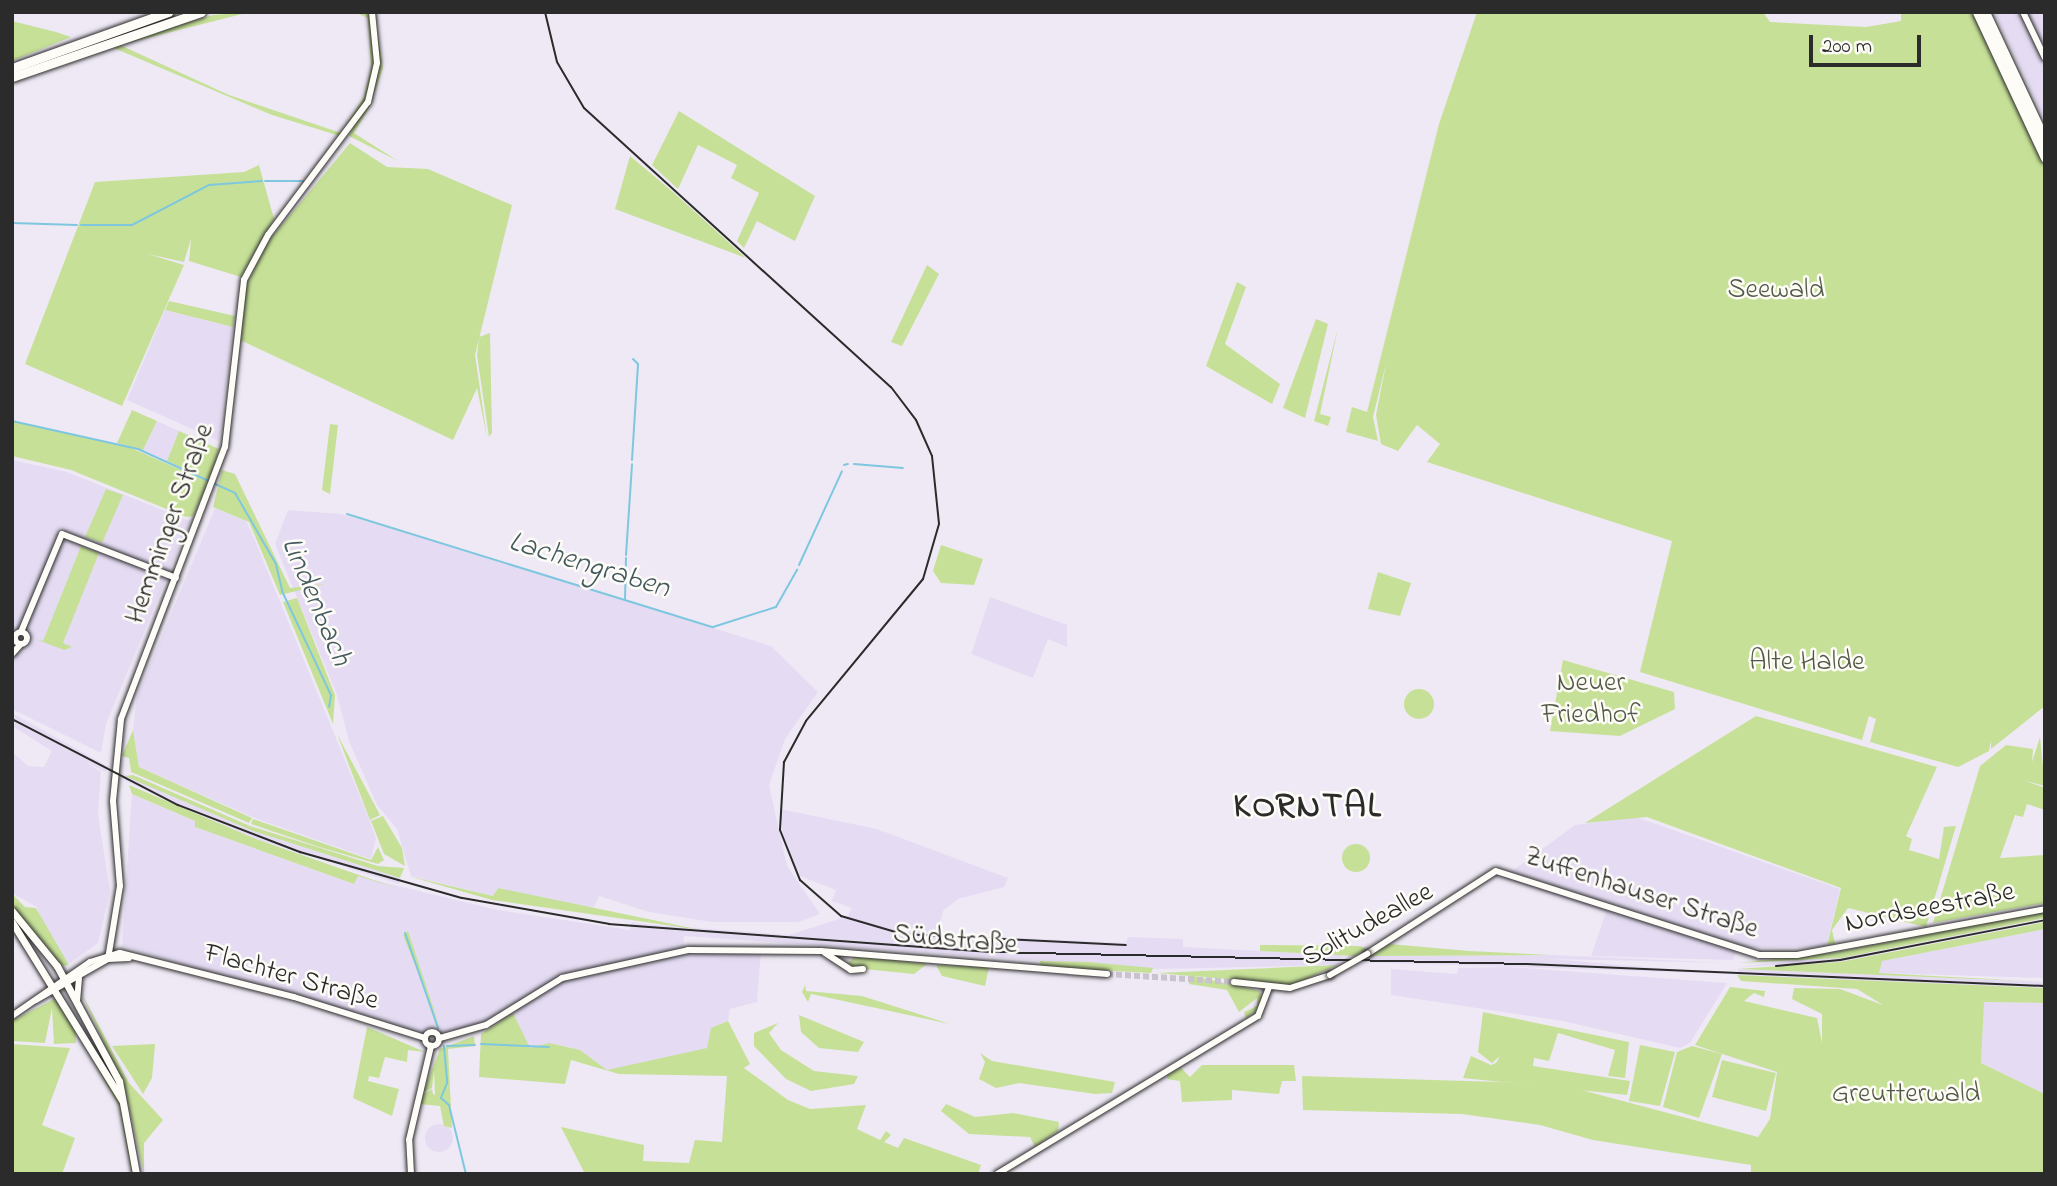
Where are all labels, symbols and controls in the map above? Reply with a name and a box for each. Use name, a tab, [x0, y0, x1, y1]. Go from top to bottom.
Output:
scale bar	[1812, 21, 1924, 65]
text: 200 m	[1822, 32, 1872, 62]
park label: Seewald	[1728, 274, 1824, 308]
street label: Hemminger Straße	[119, 419, 223, 629]
water label: Lachengraben	[504, 524, 674, 608]
water label: Lindenbach	[272, 532, 358, 672]
park label: Alte Halde	[1749, 646, 1865, 680]
park label: Neuer Friedhof	[1542, 667, 1640, 733]
district label: KORNTAL	[1234, 787, 1382, 829]
street label: Zuffenhauser Straße	[1520, 840, 1762, 948]
street label: Solitudeallee	[1297, 876, 1439, 976]
street label: Nordseestraße	[1842, 876, 2018, 942]
street label: Südstraße	[892, 919, 1018, 963]
street label: Flachter Straße	[200, 937, 382, 1019]
park label: Greutterwald	[1832, 1078, 1980, 1112]

